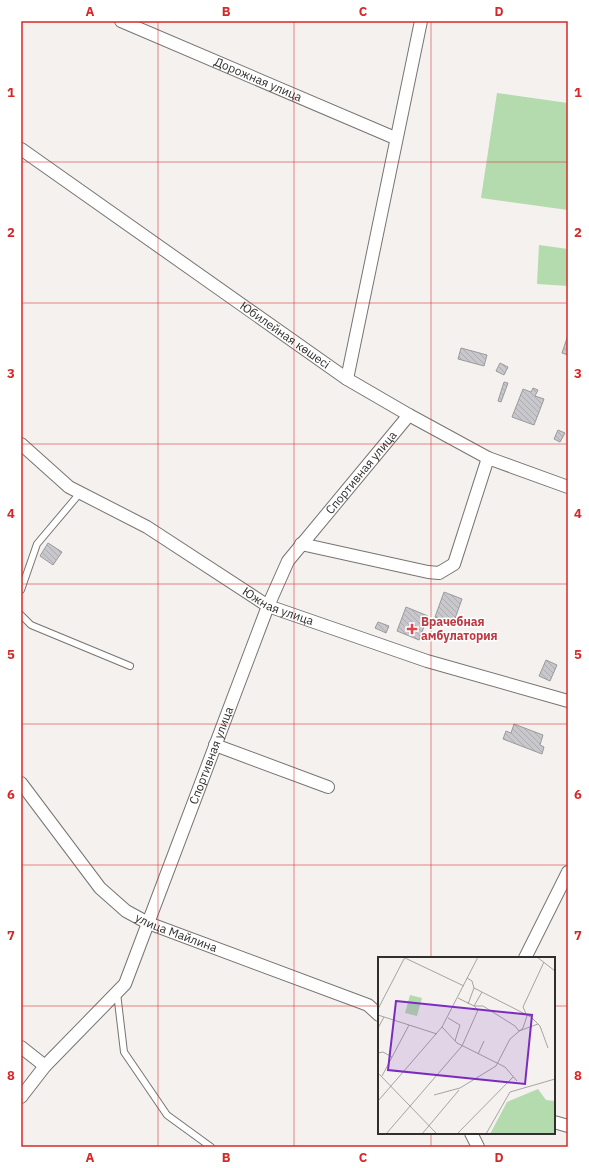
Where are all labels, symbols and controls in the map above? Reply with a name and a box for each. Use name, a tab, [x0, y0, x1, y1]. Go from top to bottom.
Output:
text: A	[86, 3, 95, 20]
text: B	[222, 3, 231, 20]
text: C	[359, 3, 368, 20]
text: D	[494, 3, 504, 20]
street label: Дорожная улица	[212, 54, 305, 105]
text: 1	[7, 84, 15, 101]
text: 1	[574, 84, 582, 101]
text: 2	[7, 224, 15, 241]
text: 2	[574, 224, 582, 241]
street label: Юбилейная көшесі	[237, 298, 333, 372]
text: 3	[7, 365, 15, 382]
text: 3	[574, 365, 582, 382]
street label: Спортивная улица	[322, 427, 400, 517]
text: 4	[7, 505, 15, 522]
text: 4	[574, 505, 582, 522]
street label: Южная улица	[240, 583, 316, 628]
place label: Врачебная амбулатория	[421, 614, 498, 643]
marker: Врачебная амбулатория	[406, 623, 418, 635]
text: 5	[7, 646, 15, 663]
text: 5	[574, 646, 582, 663]
street label: Спортивная улица	[186, 704, 236, 806]
text: 6	[7, 786, 15, 803]
text: 6	[574, 786, 582, 803]
street label: улица Майлина	[133, 910, 220, 955]
text: 7	[7, 927, 15, 944]
text: 7	[574, 927, 582, 944]
inset map	[378, 957, 555, 1134]
text: 8	[7, 1067, 15, 1084]
text: 8	[574, 1067, 582, 1084]
text: A	[86, 1149, 95, 1166]
text: B	[222, 1149, 231, 1166]
text: C	[359, 1149, 368, 1166]
text: D	[494, 1149, 504, 1166]

